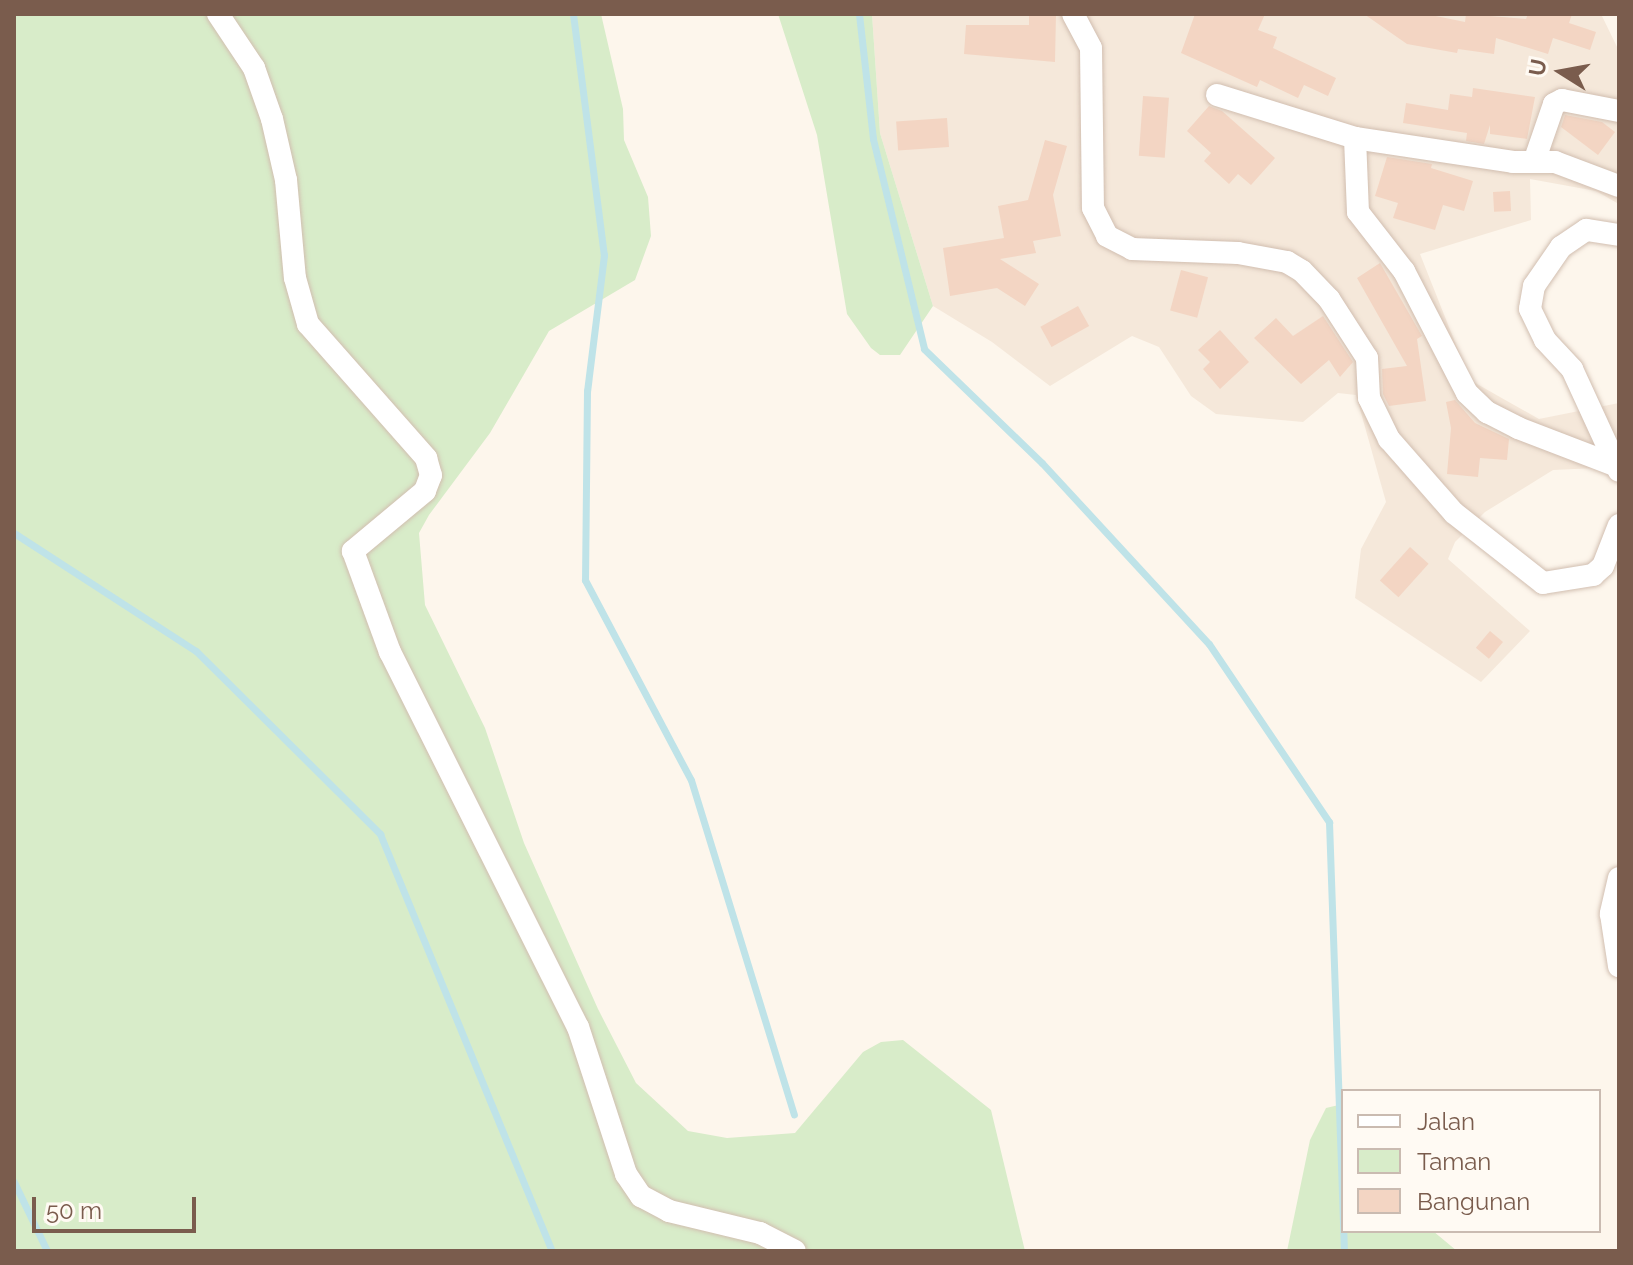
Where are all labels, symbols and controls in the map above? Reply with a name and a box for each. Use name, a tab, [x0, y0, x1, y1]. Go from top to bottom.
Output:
north arrow	[1521, 32, 1601, 112]
text: U	[1523, 57, 1552, 78]
legend	[1341, 1089, 1601, 1233]
text: Jalan	[1417, 1107, 1475, 1136]
text: Taman	[1417, 1147, 1491, 1176]
scale bar	[36, 1181, 200, 1231]
text: Bangunan	[1417, 1187, 1530, 1216]
text: 50 m	[46, 1196, 102, 1225]

